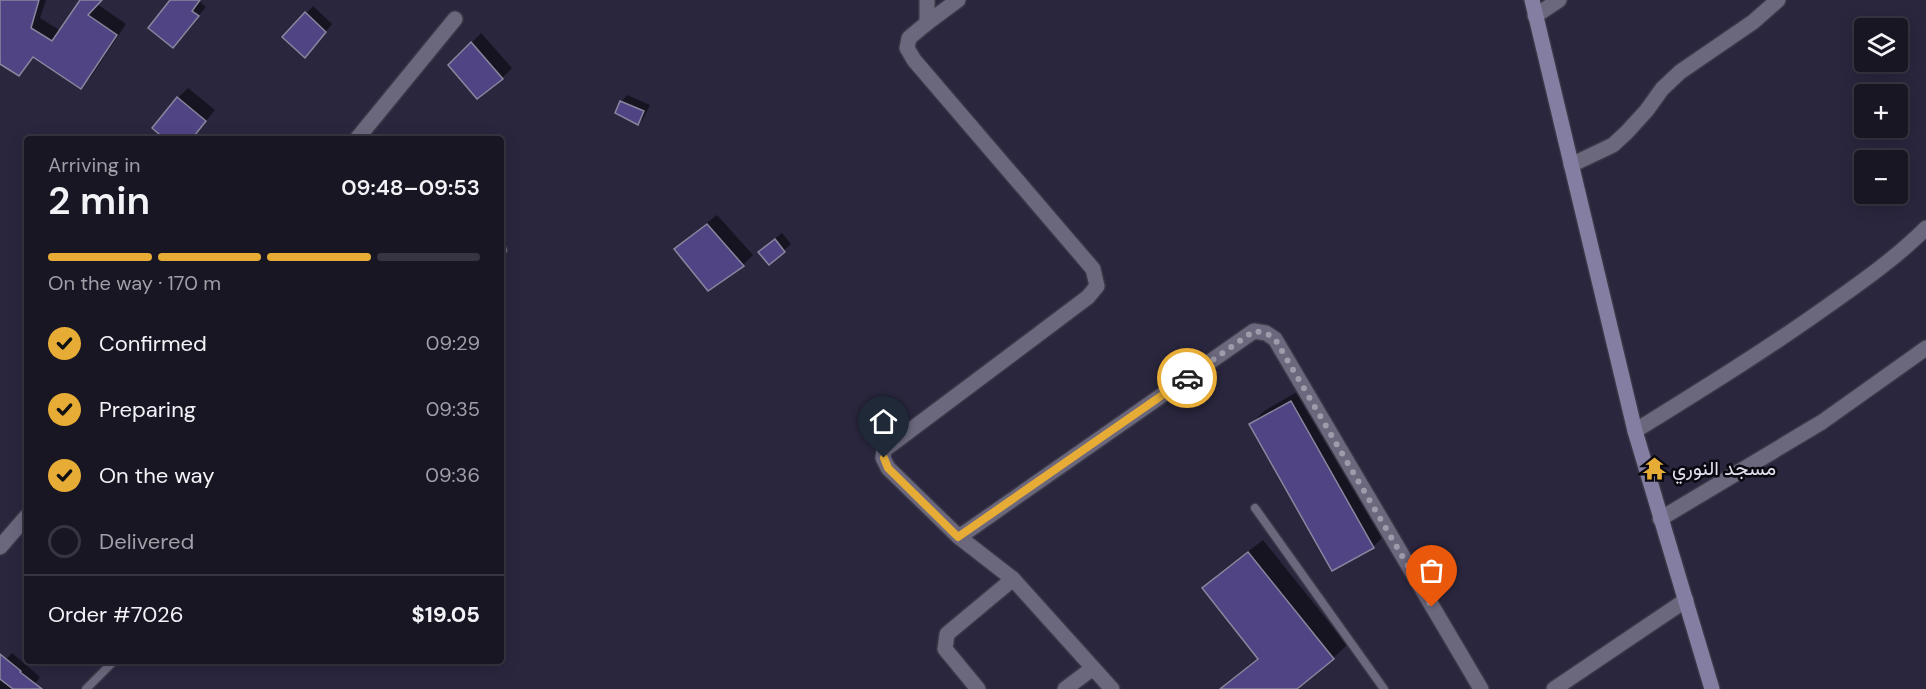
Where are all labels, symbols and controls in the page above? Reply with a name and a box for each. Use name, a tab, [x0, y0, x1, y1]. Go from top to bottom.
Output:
map controls	[1854, 18, 1908, 204]
button: layers	[1854, 18, 1908, 72]
button: +	[1854, 84, 1908, 138]
button: −	[1854, 150, 1908, 204]
text: Arriving in	[48, 152, 140, 178]
text: 09:48–09:53	[341, 173, 480, 202]
text: 2 min	[48, 175, 150, 226]
text: On the way · 170 m	[48, 270, 221, 296]
icon: check	[48, 327, 81, 360]
text: Confirmed	[99, 329, 207, 358]
text: 09:29	[426, 330, 480, 356]
courier	[1157, 348, 1217, 408]
icon: car	[1171, 362, 1204, 395]
icon: check	[48, 393, 81, 426]
text: Preparing	[99, 395, 196, 424]
text: 09:35	[426, 396, 480, 422]
pin	[858, 396, 909, 458]
icon: home	[867, 405, 900, 438]
temple icon: مسجد النوري	[1641, 455, 1667, 481]
place label: مسجد النوري	[1672, 455, 1776, 485]
icon: check	[48, 459, 81, 492]
text: On the way	[99, 461, 214, 490]
text: 09:36	[425, 462, 480, 488]
text: Delivered	[99, 527, 194, 556]
pin	[1406, 545, 1457, 607]
icon: bag	[1415, 554, 1448, 587]
text: Order #7026	[48, 600, 183, 629]
text: $19.05	[412, 600, 480, 629]

